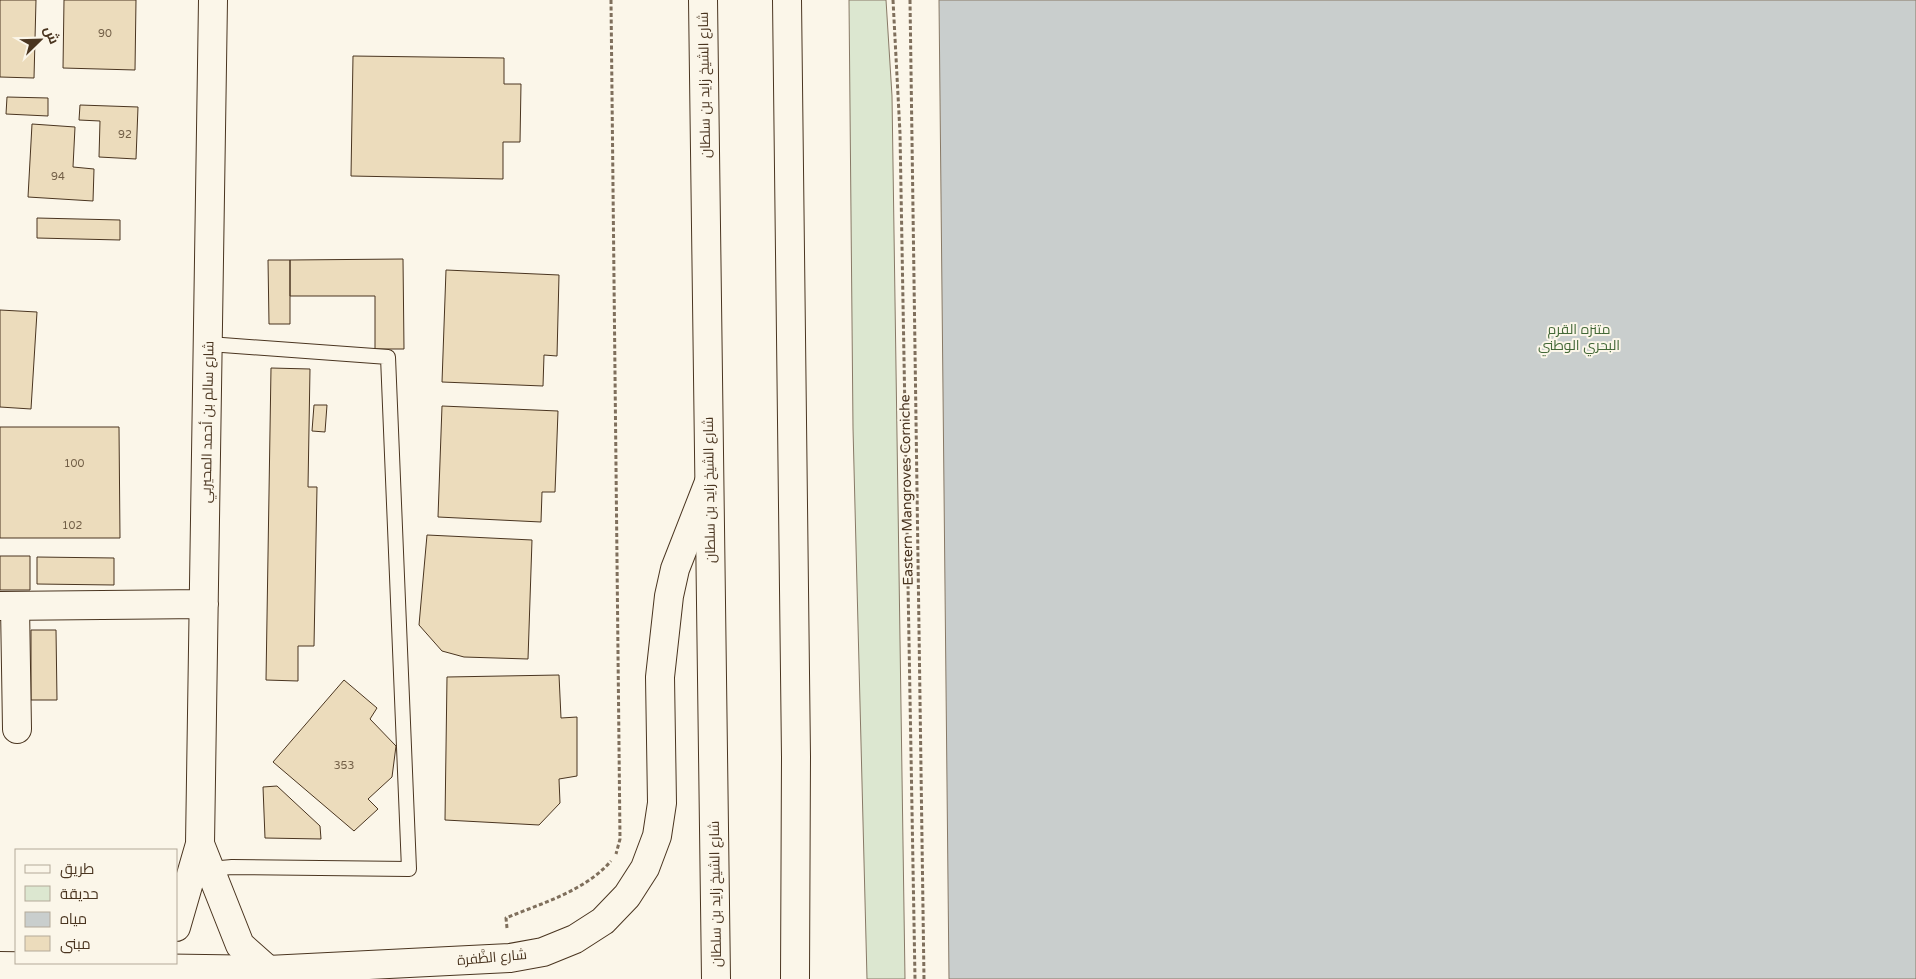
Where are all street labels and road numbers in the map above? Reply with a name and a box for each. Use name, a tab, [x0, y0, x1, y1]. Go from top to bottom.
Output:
street label: شارع الشيخ زايد بن سلطان	[695, 12, 714, 158]
street label: شارع سالم بن أحمد المحيربي	[197, 341, 220, 503]
street label: Eastern Mangroves Corniche	[896, 394, 917, 586]
street label: شارع الشيخ زايد بن سلطان	[700, 417, 719, 563]
street label: شارع الشيخ زايد بن سلطان	[706, 821, 725, 967]
street label: شارع الظَّفرة	[456, 945, 528, 969]

